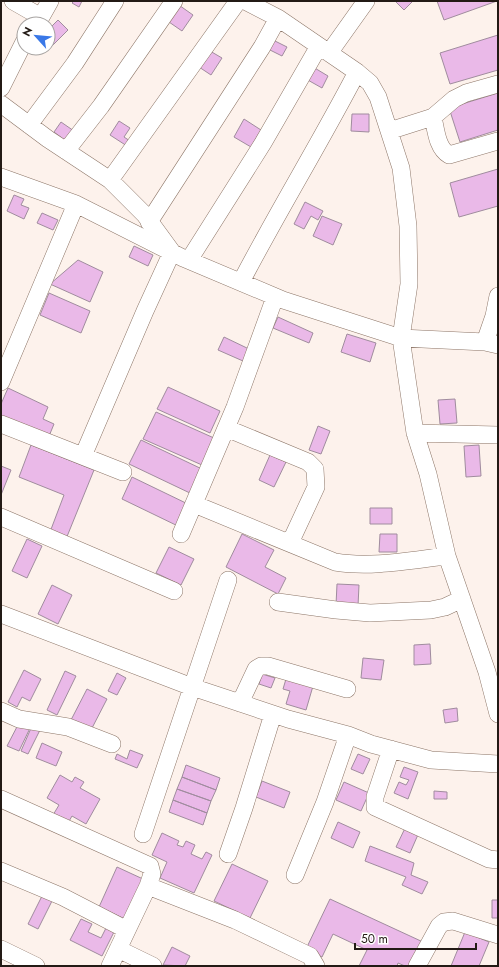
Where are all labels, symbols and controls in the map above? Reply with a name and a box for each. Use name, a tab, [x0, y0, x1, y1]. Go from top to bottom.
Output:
north arrow	[16, 16, 56, 56]
text: N	[18, 24, 36, 39]
scale bar	[355, 925, 476, 951]
text: 50 m	[361, 930, 388, 948]

